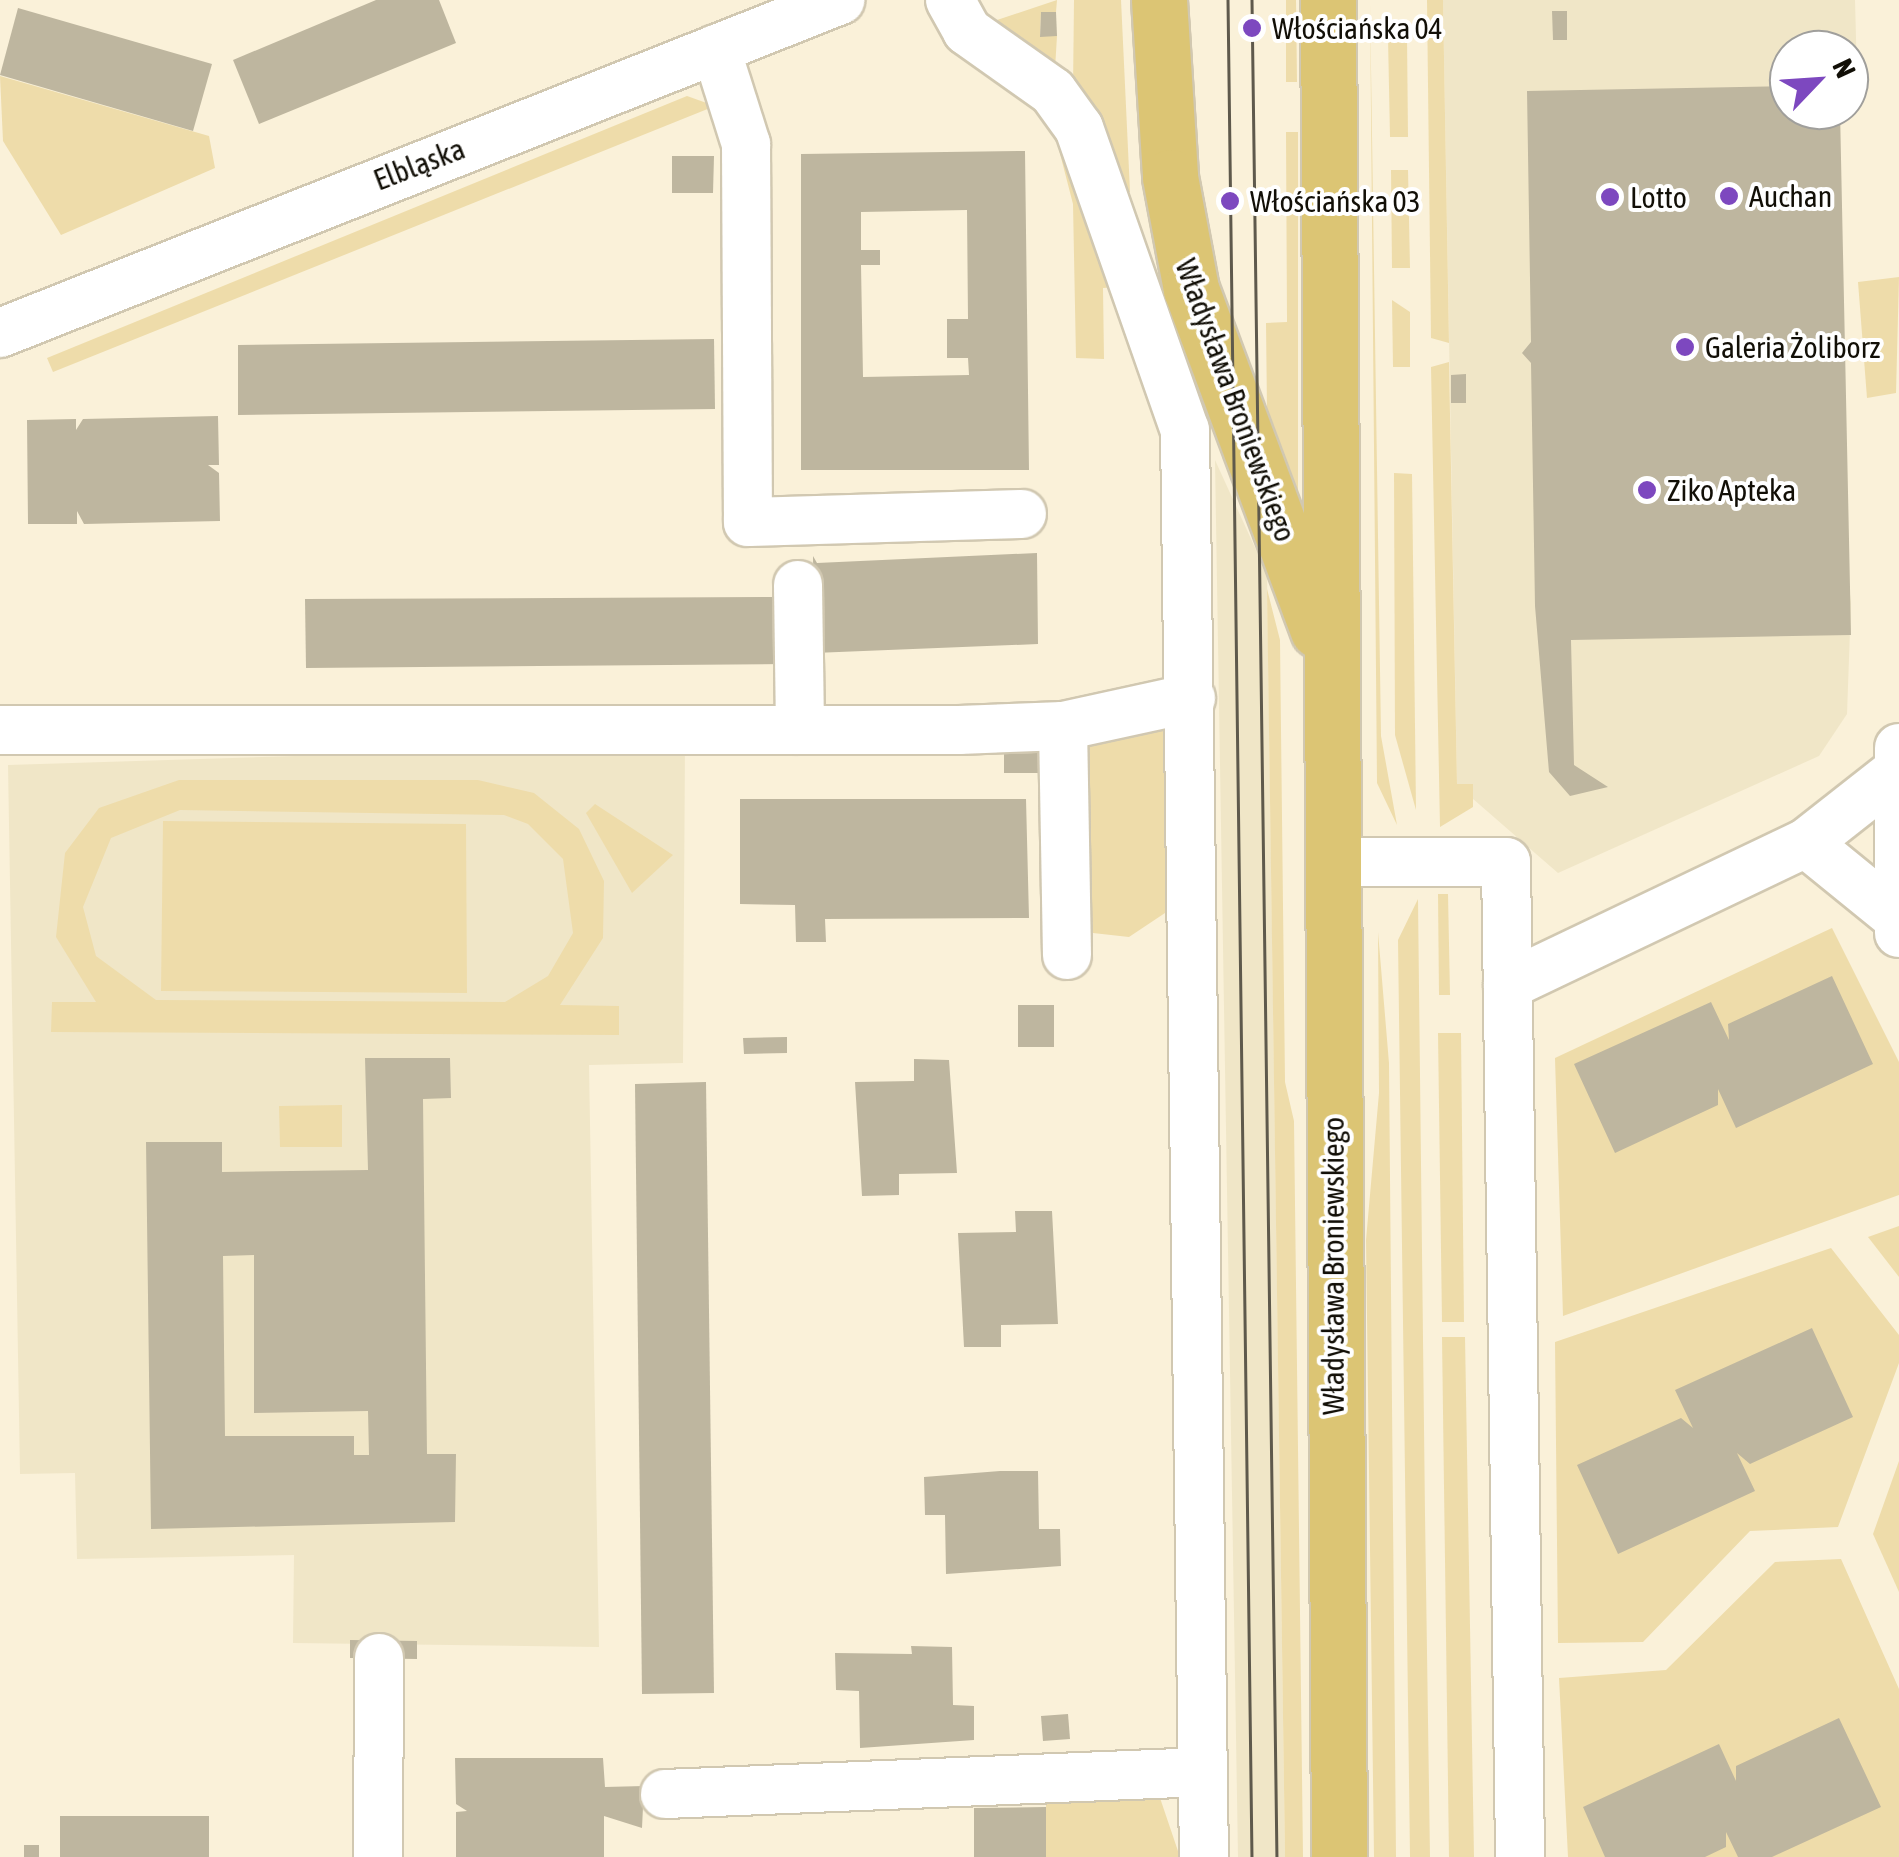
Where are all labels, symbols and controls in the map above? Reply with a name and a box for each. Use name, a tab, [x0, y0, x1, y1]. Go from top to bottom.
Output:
place label: Włościańska 04	[1272, 10, 1443, 46]
marker: Włościańska 04	[1241, 17, 1263, 39]
north arrow	[1769, 30, 1869, 130]
text: N	[1826, 54, 1862, 82]
street label: Elbląska	[368, 130, 470, 198]
place label: Auchan	[1749, 178, 1832, 214]
place label: Lotto	[1630, 179, 1687, 215]
place label: Włościańska 03	[1250, 183, 1421, 219]
marker: Auchan	[1718, 185, 1740, 207]
marker: Lotto	[1599, 186, 1621, 208]
marker: Włościańska 03	[1219, 190, 1241, 212]
street label: Władysława Broniewskiego	[1168, 254, 1304, 546]
place label: Galeria Żoliborz	[1705, 329, 1880, 365]
marker: Galeria Żoliborz	[1674, 336, 1696, 358]
place label: Ziko Apteka	[1667, 472, 1796, 508]
marker: Ziko Apteka	[1636, 479, 1658, 501]
street label: Władysława Broniewskiego	[1315, 1117, 1351, 1415]

